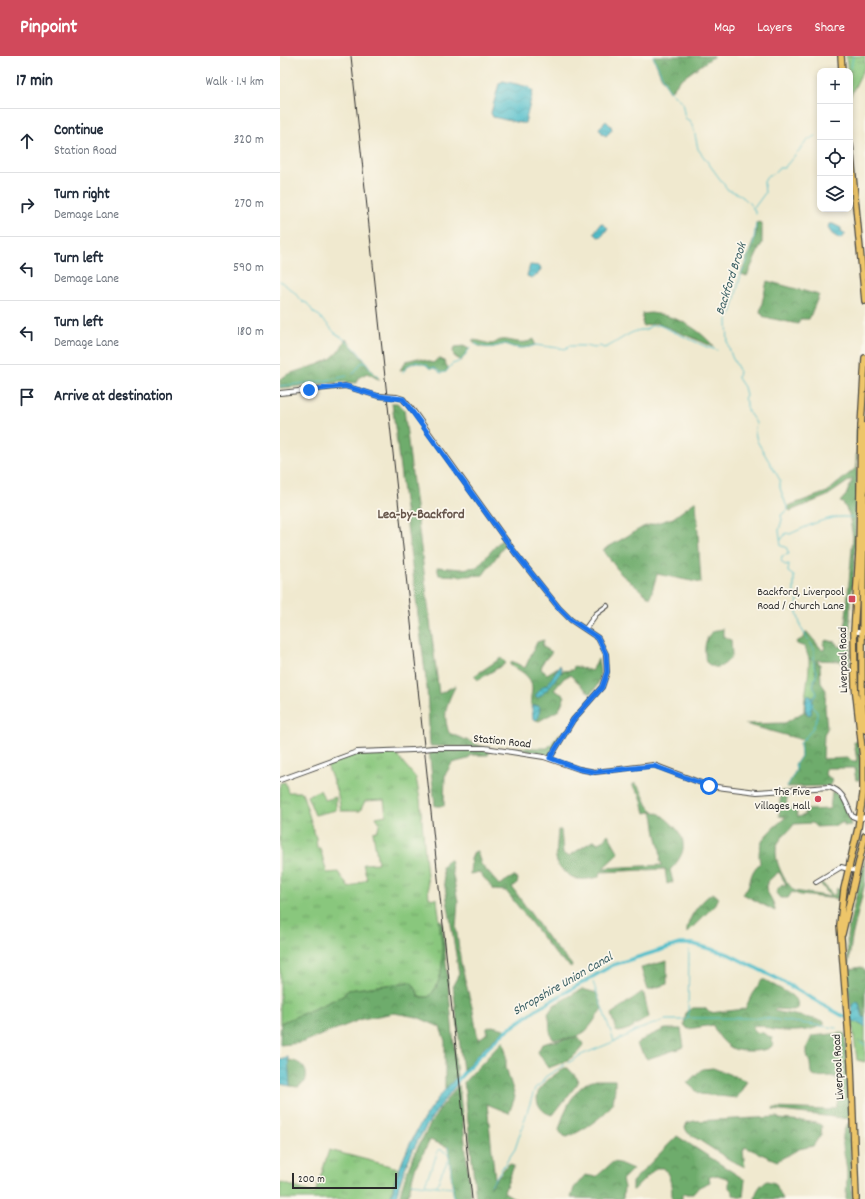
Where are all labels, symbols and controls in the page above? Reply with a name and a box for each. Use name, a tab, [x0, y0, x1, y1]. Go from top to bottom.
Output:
text: Pinpoint	[20, 15, 77, 42]
text: Map	[714, 18, 735, 38]
text: Layers	[757, 18, 792, 38]
text: Share	[814, 18, 845, 38]
map controls	[817, 68, 853, 212]
button: +	[817, 68, 853, 104]
text: 17 min	[16, 70, 53, 94]
text: Walk · 1.4 km	[205, 73, 264, 92]
button: −	[817, 104, 853, 140]
text: Continue	[54, 120, 103, 142]
icon: ahead	[16, 130, 38, 152]
text: 320 m	[234, 131, 264, 150]
button: locate	[817, 140, 853, 176]
text: Station Road	[54, 142, 117, 161]
button: layers	[817, 176, 853, 212]
text: Turn right	[54, 184, 110, 206]
icon: right	[16, 194, 38, 216]
text: 270 m	[234, 195, 264, 214]
text: Demage Lane	[54, 206, 119, 225]
water label: Backford Brook	[711, 239, 753, 318]
text: Turn left	[54, 248, 103, 270]
icon: left	[16, 258, 38, 280]
text: 590 m	[233, 259, 264, 278]
text: Demage Lane	[54, 270, 119, 289]
text: Turn left	[54, 312, 103, 334]
icon: left	[16, 322, 38, 344]
text: 180 m	[237, 323, 264, 342]
text: Demage Lane	[54, 334, 119, 353]
route end	[300, 381, 318, 399]
icon: arrive	[16, 386, 38, 408]
text: Arrive at destination	[54, 386, 172, 408]
district label: Lea-by-Backford	[377, 505, 465, 525]
place label: Backford, Liverpool Road / Church Lane	[757, 584, 844, 615]
marker: Backford, Liverpool Road / Church Lane	[847, 594, 857, 604]
street label: Liverpool Road	[835, 627, 853, 693]
street label: Station Road	[472, 731, 532, 753]
route start	[700, 777, 718, 795]
place label: The Five Villages Hall	[755, 784, 810, 815]
marker: The Five Villages Hall	[813, 794, 823, 804]
water label: Shropshire Union Canal	[509, 948, 617, 1021]
street label: Liverpool Road	[829, 1034, 849, 1100]
scale bar	[292, 1171, 397, 1190]
text: 200 m	[298, 1172, 325, 1188]

